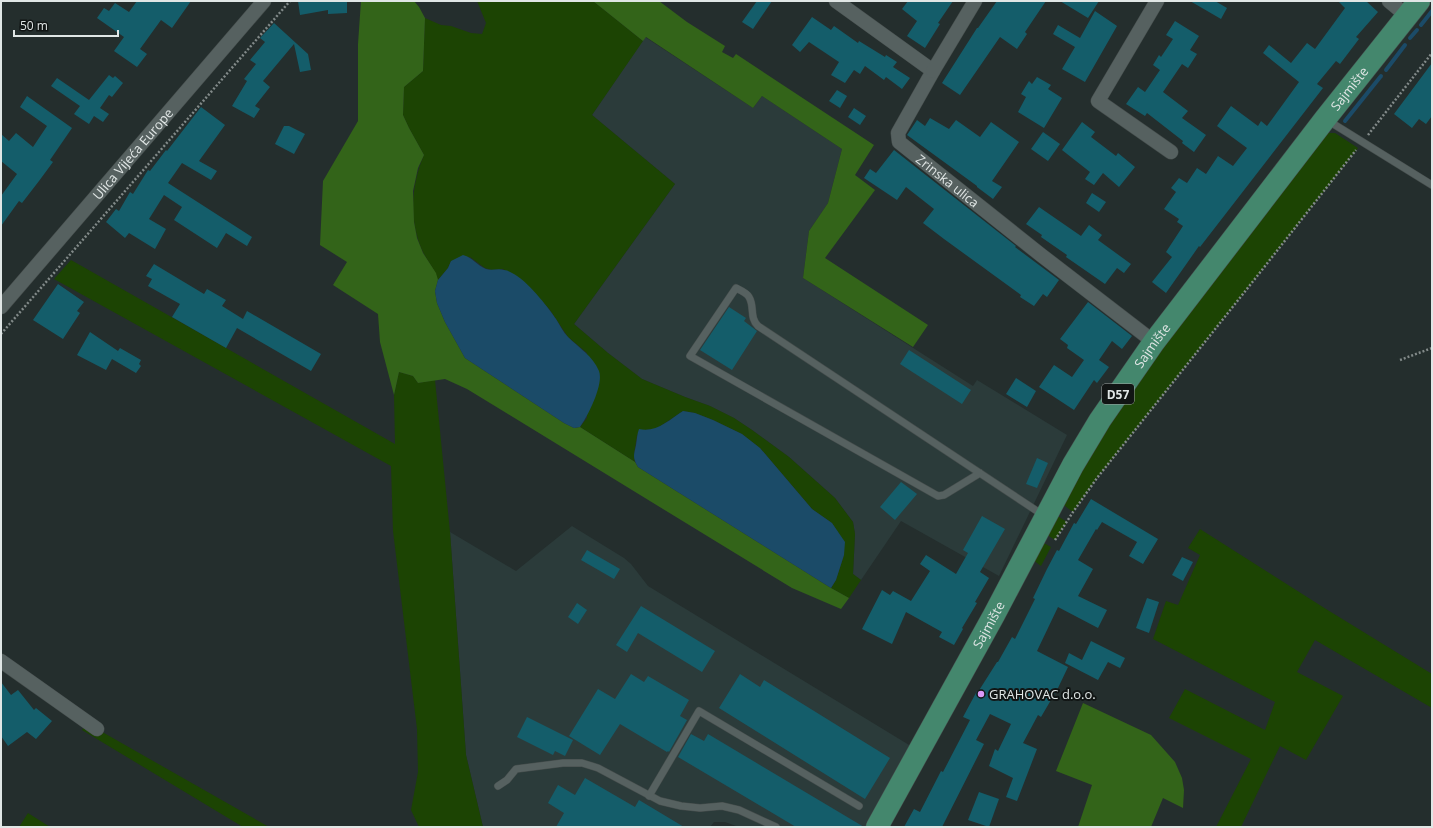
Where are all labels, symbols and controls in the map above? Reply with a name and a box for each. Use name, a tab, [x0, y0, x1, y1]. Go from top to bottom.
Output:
scale bar	[14, 12, 118, 38]
text: 50 m	[20, 17, 48, 34]
street label: Sajmište	[1326, 63, 1372, 114]
street label: Ulica Vijeća Europe	[88, 104, 177, 203]
street label: Zrinska ulica	[912, 150, 983, 211]
street label: Sajmište	[1130, 319, 1174, 371]
road number: D57	[1102, 384, 1134, 404]
street label: Sajmište	[968, 598, 1009, 652]
place label: GRAHOVAC d.o.o.	[989, 685, 1096, 703]
marker: GRAHOVAC d.o.o.	[976, 689, 986, 699]

